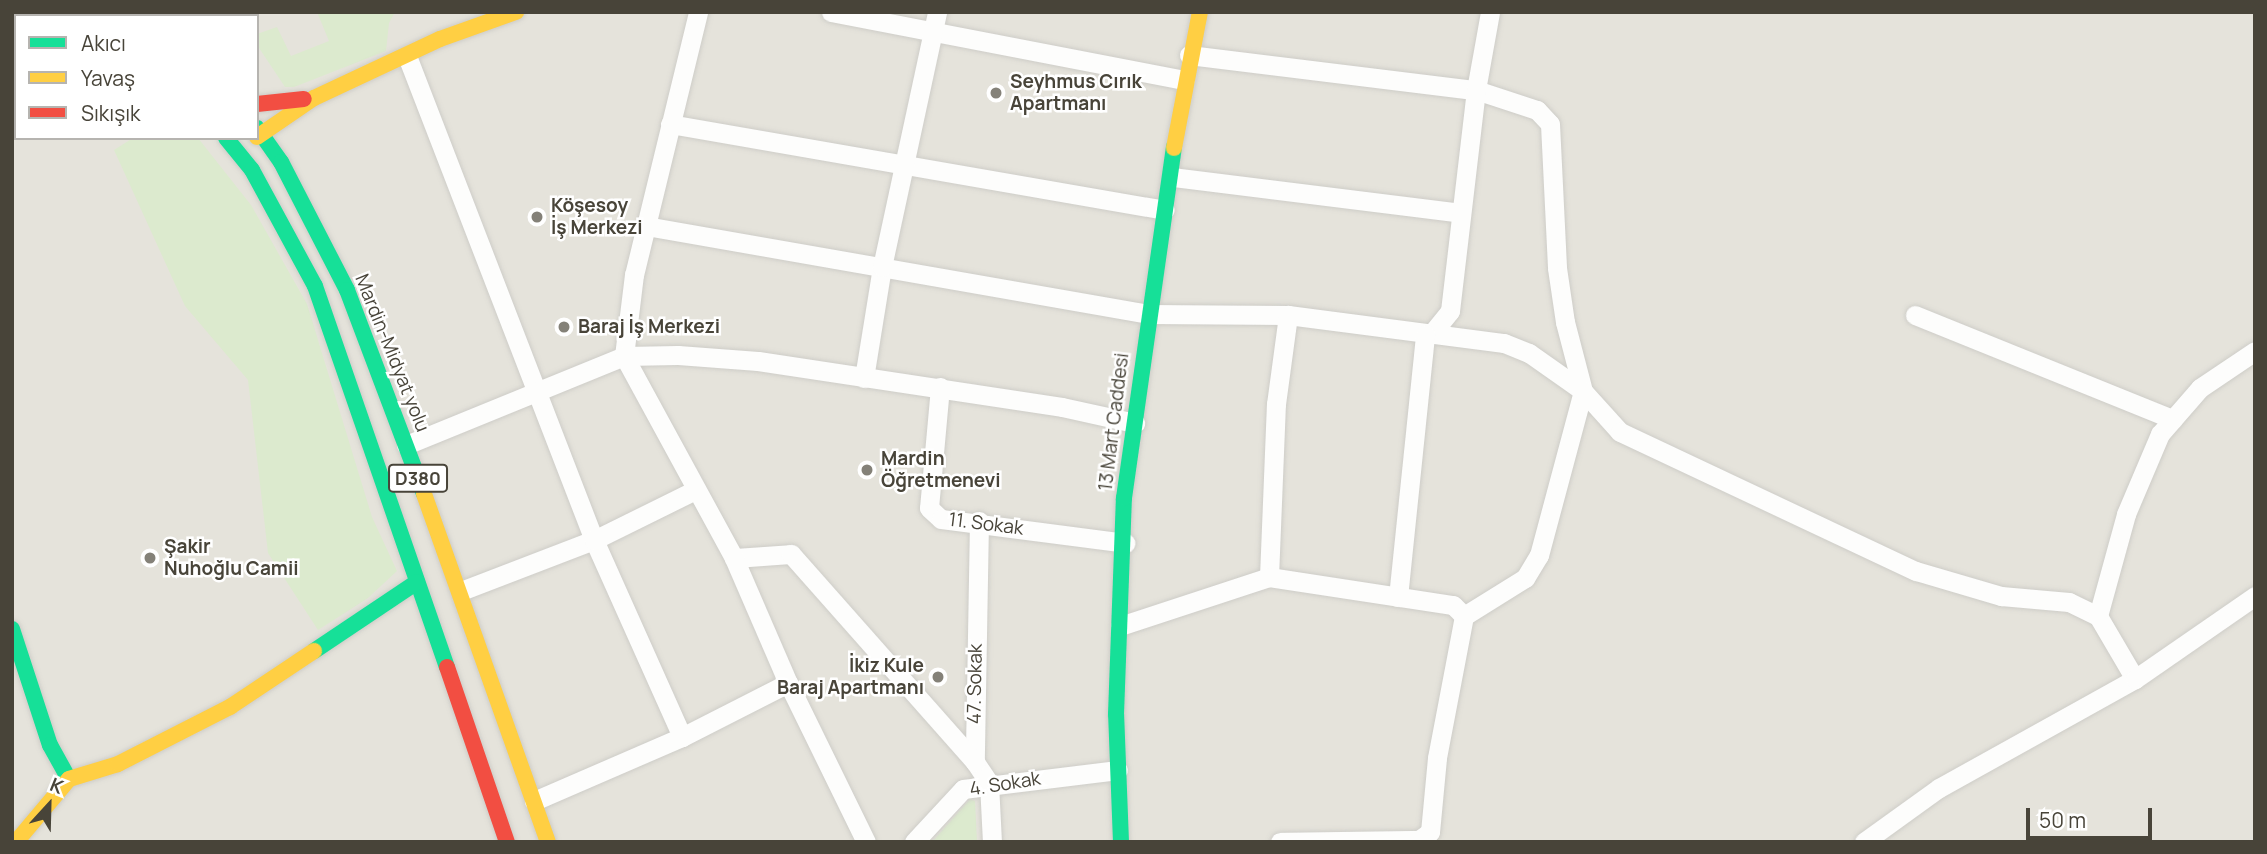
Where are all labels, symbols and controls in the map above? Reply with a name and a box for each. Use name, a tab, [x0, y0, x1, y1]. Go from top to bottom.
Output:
legend	[14, 14, 259, 140]
text: Akıcı	[81, 29, 126, 57]
text: Yavaş	[81, 64, 135, 92]
place label: Seyhmus Cırık Apartmanı	[1010, 71, 1142, 115]
marker: Seyhmus Cırık Apartmanı	[988, 85, 1004, 101]
text: Sıkışık	[81, 99, 141, 127]
place label: Köşesoy İş Merkezi	[551, 195, 643, 239]
marker: Köşesoy İş Merkezi	[529, 209, 545, 225]
street label: Mardin-Midyat yolu	[350, 271, 434, 435]
place label: Baraj İş Merkezi	[578, 316, 720, 338]
marker: Baraj İş Merkezi	[556, 319, 572, 335]
street label: 13 Mart Caddesi	[1094, 352, 1134, 492]
place label: Mardin Öğretmenevi	[881, 448, 1001, 492]
marker: Mardin Öğretmenevi	[859, 462, 875, 478]
road number: D380	[386, 464, 450, 492]
street label: 11. Sokak	[947, 508, 1025, 540]
place label: Şakir Nuhoğlu Camii	[164, 536, 299, 580]
marker: Şakir Nuhoğlu Camii	[142, 550, 158, 566]
street label: 47. Sokak	[963, 644, 987, 724]
place label: İkiz Kule Baraj Apartmanı	[777, 655, 924, 699]
marker: İkiz Kule Baraj Apartmanı	[930, 669, 946, 685]
street label: 4. Sokak	[968, 767, 1042, 801]
north arrow	[14, 770, 84, 840]
text: K	[46, 771, 67, 800]
scale bar	[2029, 794, 2155, 838]
text: 50 m	[2039, 806, 2086, 834]

